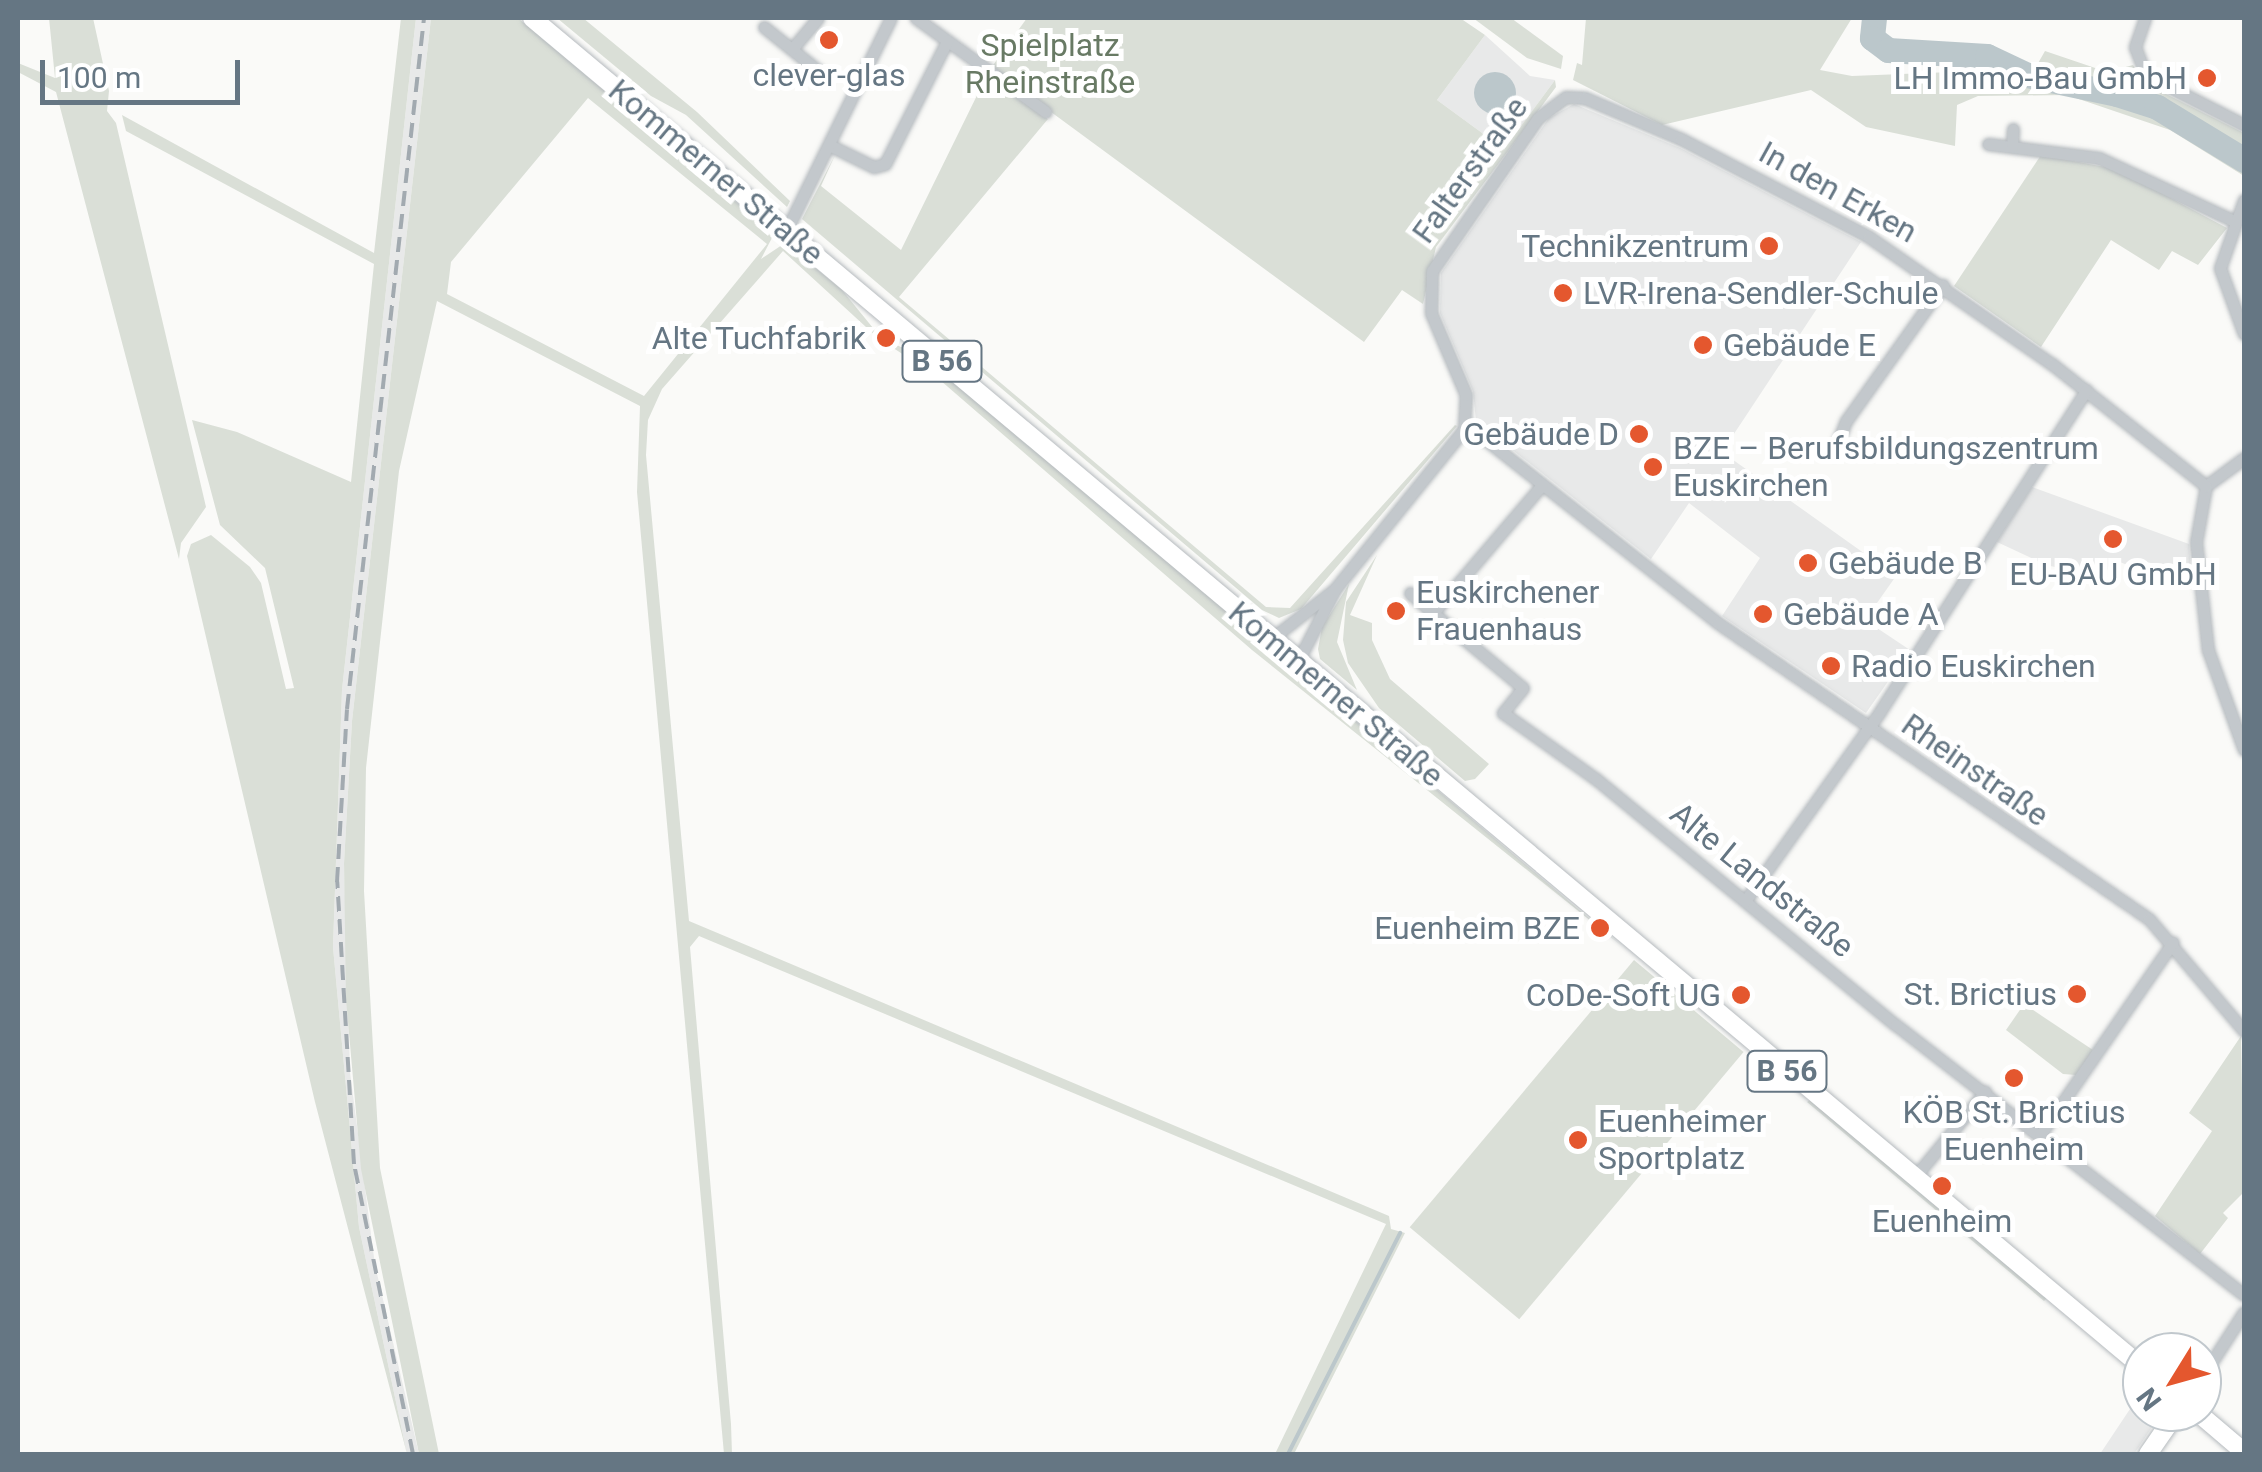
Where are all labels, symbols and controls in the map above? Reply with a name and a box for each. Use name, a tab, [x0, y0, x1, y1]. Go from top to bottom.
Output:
park label: Spielplatz Rheinstraße	[965, 27, 1135, 102]
marker: clever-glas	[818, 29, 840, 51]
scale bar	[45, 40, 245, 102]
place label: clever-glas	[753, 56, 905, 94]
place label: LH Immo-Bau GmbH	[1894, 59, 2187, 97]
text: 100 m	[57, 60, 141, 95]
marker: LH Immo-Bau GmbH	[2196, 67, 2218, 89]
street label: Kommerner Straße	[601, 71, 831, 273]
street label: Falterstraße	[1404, 89, 1536, 251]
street label: In den Erken	[1752, 133, 1924, 251]
place label: Technikzentrum	[1521, 227, 1749, 265]
marker: Technikzentrum	[1758, 235, 1780, 257]
place label: LVR-Irena-Sendler-Schule	[1583, 274, 1938, 312]
marker: LVR-Irena-Sendler-Schule	[1552, 282, 1574, 304]
place label: Alte Tuchfabrik	[651, 319, 866, 357]
place label: Gebäude E	[1723, 326, 1876, 364]
marker: Alte Tuchfabrik	[875, 327, 897, 349]
marker: Gebäude E	[1692, 334, 1714, 356]
road number: B 56	[900, 336, 984, 386]
place label: Gebäude D	[1463, 415, 1619, 453]
marker: Gebäude D	[1628, 423, 1650, 445]
place label: BZE – Berufsbildungszentrum Euskirchen	[1673, 430, 2099, 505]
marker: BZE – Berufsbildungszentrum Euskirchen	[1642, 456, 1664, 478]
marker: EU-BAU GmbH	[2102, 528, 2124, 550]
place label: Gebäude B	[1828, 544, 1983, 582]
marker: Gebäude B	[1797, 552, 1819, 574]
place label: EU-BAU GmbH	[2009, 555, 2217, 593]
place label: Euskirchener Frauenhaus	[1416, 574, 1599, 649]
street label: Kommerner Straße	[1221, 593, 1451, 795]
place label: Gebäude A	[1783, 595, 1939, 633]
marker: Euskirchener Frauenhaus	[1385, 600, 1407, 622]
marker: Gebäude A	[1752, 603, 1774, 625]
place label: Radio Euskirchen	[1851, 647, 2096, 685]
marker: Radio Euskirchen	[1820, 655, 1842, 677]
street label: Rheinstraße	[1894, 705, 2056, 835]
street label: Alte Landstraße	[1662, 794, 1862, 966]
place label: Euenheim BZE	[1374, 909, 1580, 947]
marker: Euenheim BZE	[1589, 917, 1611, 939]
place label: St. Brictius	[1903, 975, 2057, 1013]
place label: CoDe-Soft UG	[1526, 976, 1721, 1014]
marker: St. Brictius	[2066, 983, 2088, 1005]
marker: CoDe-Soft UG	[1730, 984, 1752, 1006]
road number: B 56	[1744, 1046, 1830, 1096]
marker: KÖB St. Brictius Euenheim	[2003, 1067, 2025, 1089]
place label: KÖB St. Brictius Euenheim	[1902, 1094, 2126, 1169]
place label: Euenheimer Sportplatz	[1598, 1103, 1766, 1178]
marker: Euenheimer Sportplatz	[1567, 1129, 1589, 1151]
marker: Euenheim	[1931, 1175, 1953, 1197]
place label: Euenheim	[1872, 1202, 2012, 1240]
north arrow	[2122, 1332, 2222, 1432]
text: N	[2130, 1381, 2168, 1417]

